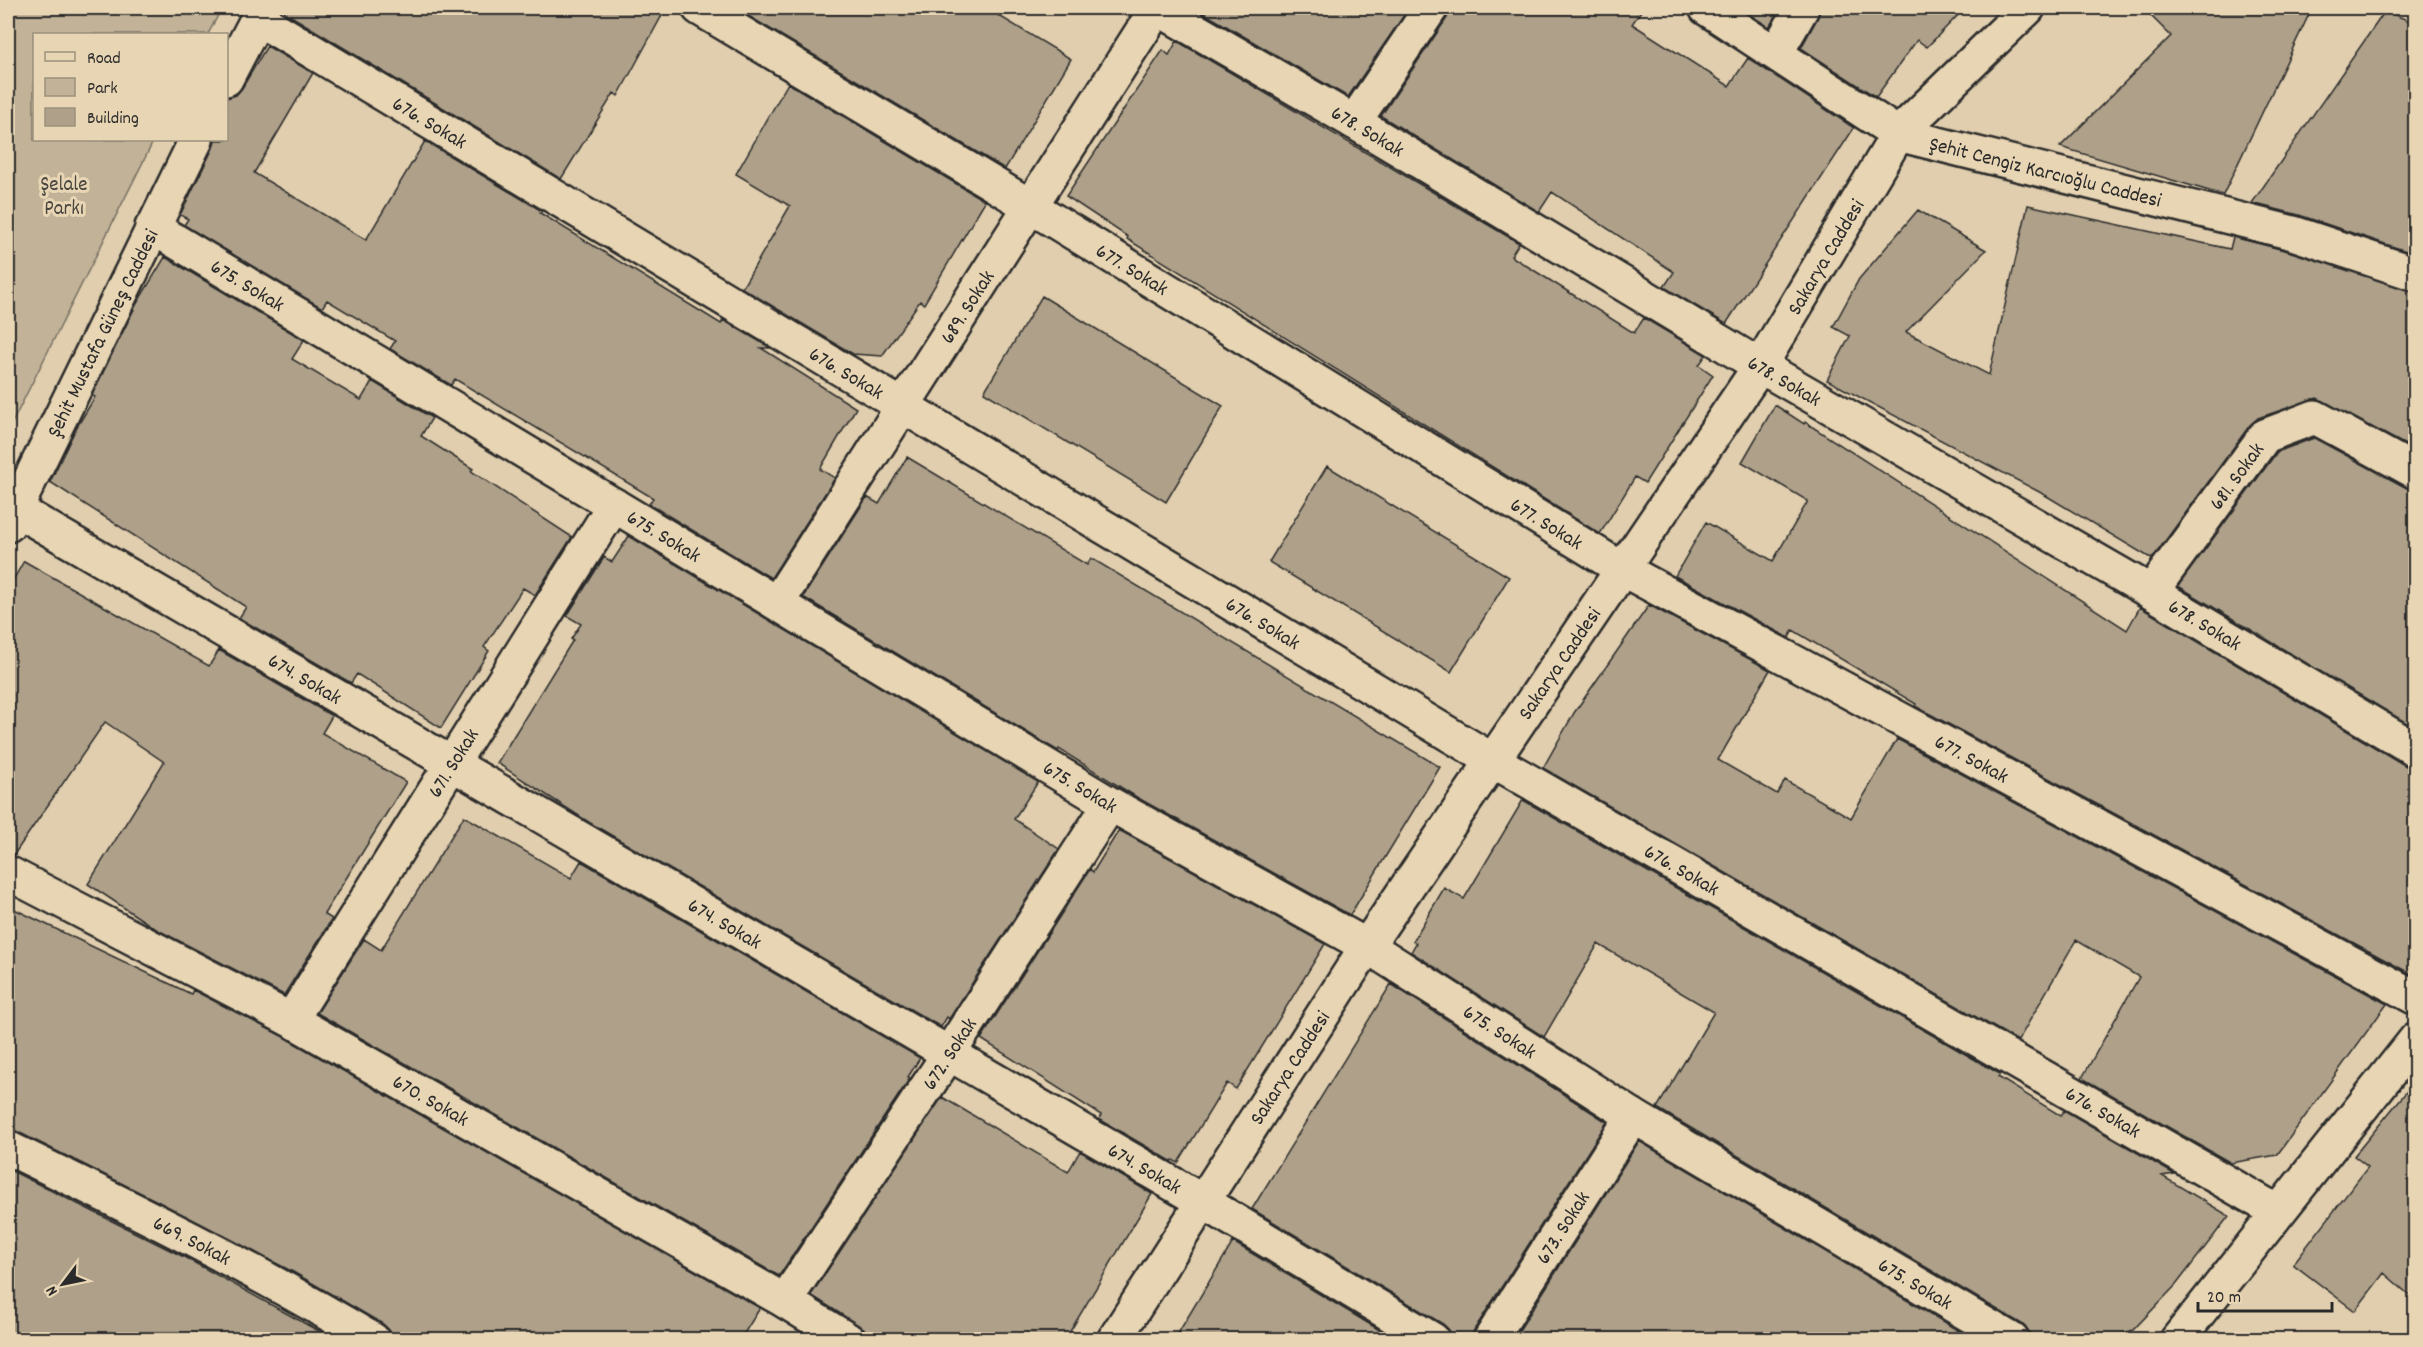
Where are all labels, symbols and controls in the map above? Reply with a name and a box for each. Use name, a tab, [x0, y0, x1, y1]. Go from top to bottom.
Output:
legend	[33, 33, 228, 141]
text: Road	[87, 47, 121, 72]
text: Park	[87, 77, 118, 102]
street label: 676. Sokak	[385, 90, 472, 159]
street label: 678. Sokak	[1324, 100, 1409, 167]
text: Building	[87, 107, 139, 132]
street label: Şehit Cengiz Karcıoğlu Caddesi	[1926, 130, 2164, 217]
park label: Şelale Parkı	[41, 171, 87, 225]
street label: Sakarya Caddesi	[1781, 194, 1874, 322]
street label: Şehit Mustafa Güneş Caddesi	[41, 225, 168, 443]
street label: 677. Sokak	[1089, 238, 1173, 305]
street label: 675. Sokak	[203, 253, 289, 321]
street label: 689. Sokak	[934, 265, 1004, 351]
street label: 676. Sokak	[802, 341, 888, 409]
street label: 678. Sokak	[1741, 350, 1826, 416]
street label: 681. Sokak	[2203, 437, 2273, 518]
street label: 677. Sokak	[1503, 492, 1587, 559]
street label: 675. Sokak	[620, 504, 706, 572]
street label: 676. Sokak	[1219, 591, 1305, 659]
street label: 678. Sokak	[2161, 593, 2246, 660]
street label: Sakarya Caddesi	[1512, 602, 1610, 727]
street label: 674. Sokak	[261, 647, 346, 714]
street label: 671. Sokak	[422, 723, 488, 805]
street label: 677. Sokak	[1928, 728, 2013, 793]
street label: 675. Sokak	[1036, 755, 1122, 823]
street label: 676. Sokak	[1637, 838, 1724, 906]
street label: 674. Sokak	[681, 892, 766, 959]
street label: 675. Sokak	[1456, 999, 1541, 1068]
street label: Sakarya Caddesi	[1244, 1006, 1340, 1132]
street label: 672. Sokak	[917, 1013, 986, 1097]
street label: 670. Sokak	[386, 1068, 473, 1136]
street label: 676. Sokak	[2059, 1081, 2145, 1148]
street label: 674. Sokak	[1101, 1137, 1186, 1204]
street label: 673. Sokak	[1530, 1186, 1599, 1271]
street label: 669. Sokak	[147, 1210, 235, 1275]
street label: 675. Sokak	[1871, 1252, 1957, 1319]
north arrow	[33, 1254, 93, 1314]
scale bar	[2198, 1275, 2332, 1313]
text: N	[41, 1281, 64, 1300]
text: 20 m	[2207, 1286, 2241, 1311]

